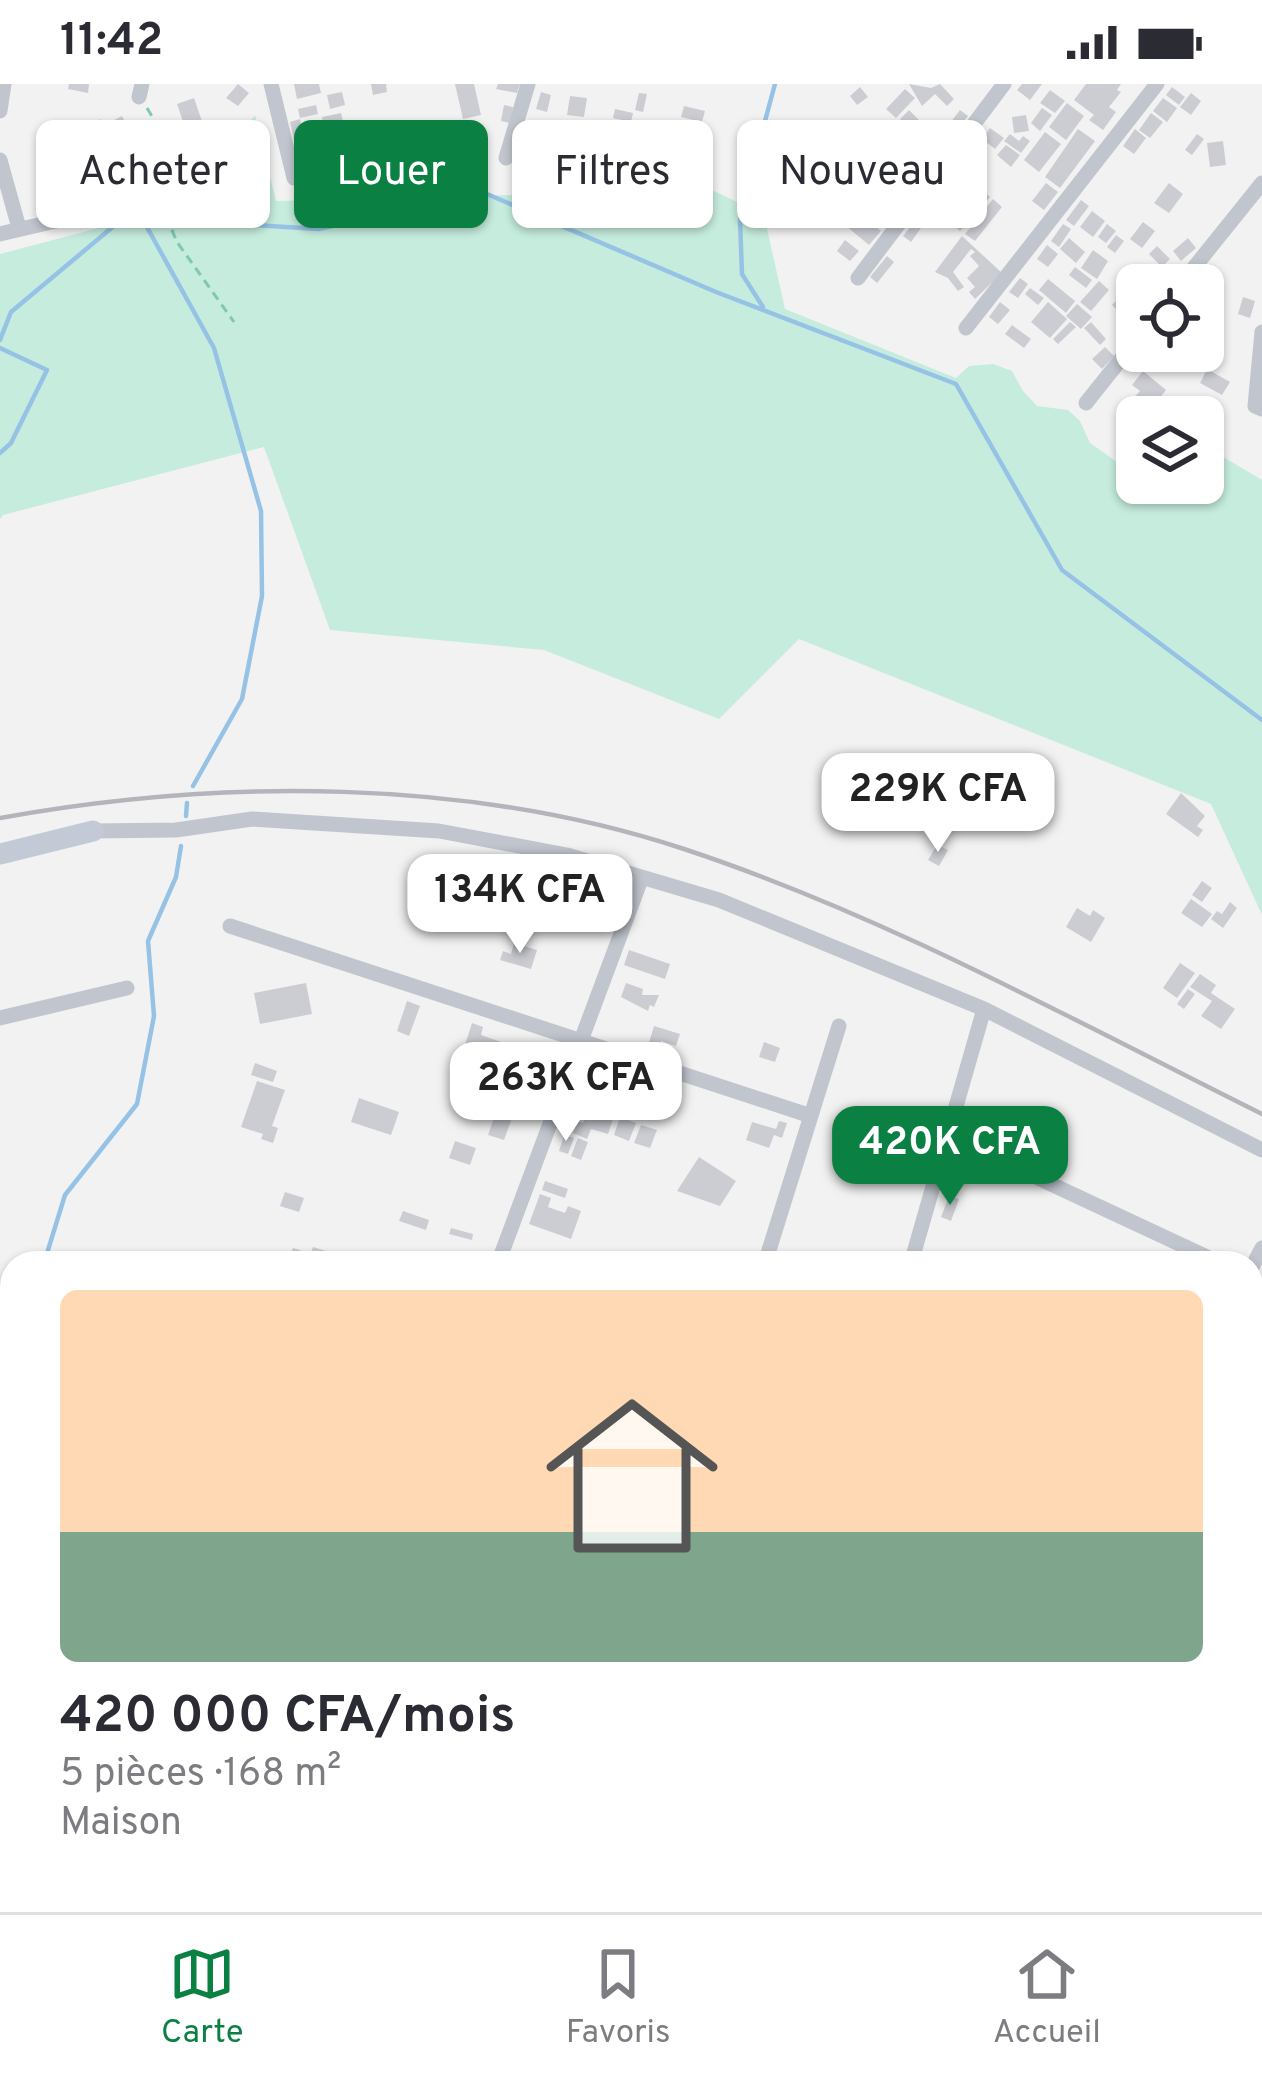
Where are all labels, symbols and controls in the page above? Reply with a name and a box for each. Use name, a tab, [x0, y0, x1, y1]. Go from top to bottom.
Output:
text: 11:42	[60, 14, 163, 71]
chip: Acheter	[36, 120, 270, 228]
chip: Louer	[294, 120, 488, 228]
chip: Filtres	[512, 120, 713, 228]
chip: Nouveau	[737, 120, 987, 228]
map controls	[1116, 264, 1224, 504]
button: locate	[1116, 264, 1224, 372]
button: layers	[1116, 396, 1224, 504]
pin: 229K CFA	[814, 753, 1062, 855]
text: 229K CFA	[849, 767, 1027, 816]
pin: 134K CFA	[396, 854, 644, 956]
text: 134K CFA	[434, 868, 606, 917]
pin: 263K CFA	[442, 1042, 690, 1144]
text: 263K CFA	[477, 1056, 655, 1105]
pin: 420K CFA	[826, 1106, 1074, 1208]
text: 420K CFA	[859, 1120, 1041, 1169]
icon: home	[524, 1368, 740, 1584]
text: 420 000 CFA/mois	[60, 1686, 515, 1751]
text: 5 pièces · 168 m²	[60, 1751, 341, 1800]
text: Maison	[60, 1800, 182, 1849]
tab: Carte	[161, 1941, 243, 2055]
tab: Favoris	[566, 1941, 670, 2055]
tab: Accueil	[993, 1941, 1101, 2055]

